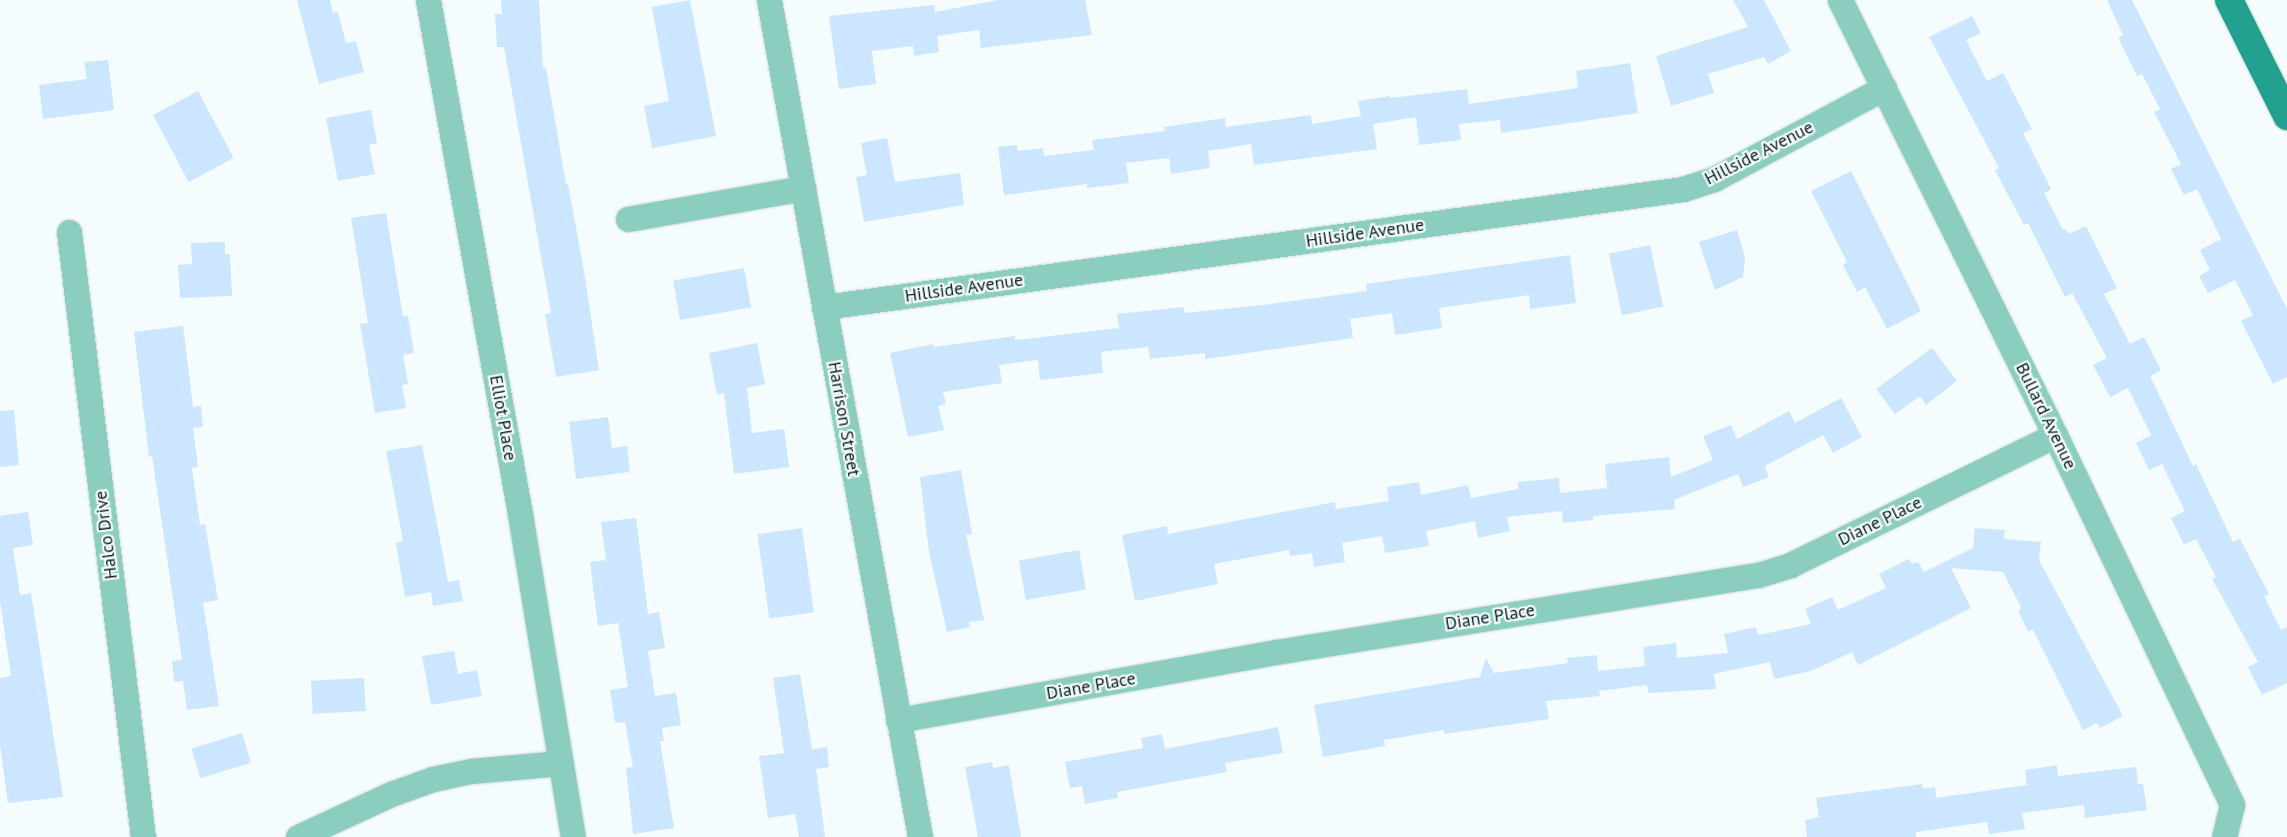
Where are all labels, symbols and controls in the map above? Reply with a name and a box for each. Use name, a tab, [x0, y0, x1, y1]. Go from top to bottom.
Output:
street label: Hillside Avenue	[1701, 116, 1817, 190]
street label: Hillside Avenue	[1304, 214, 1426, 252]
street label: Hillside Avenue	[903, 269, 1025, 307]
street label: Bullard Avenue	[2011, 359, 2081, 473]
street label: Harrison Street	[823, 360, 865, 478]
street label: Elliot Place	[485, 373, 521, 463]
street label: Halco Drive	[90, 490, 122, 580]
street label: Diane Place	[1835, 491, 1925, 551]
street label: Diane Place	[1444, 599, 1536, 635]
street label: Diane Place	[1045, 668, 1137, 704]

